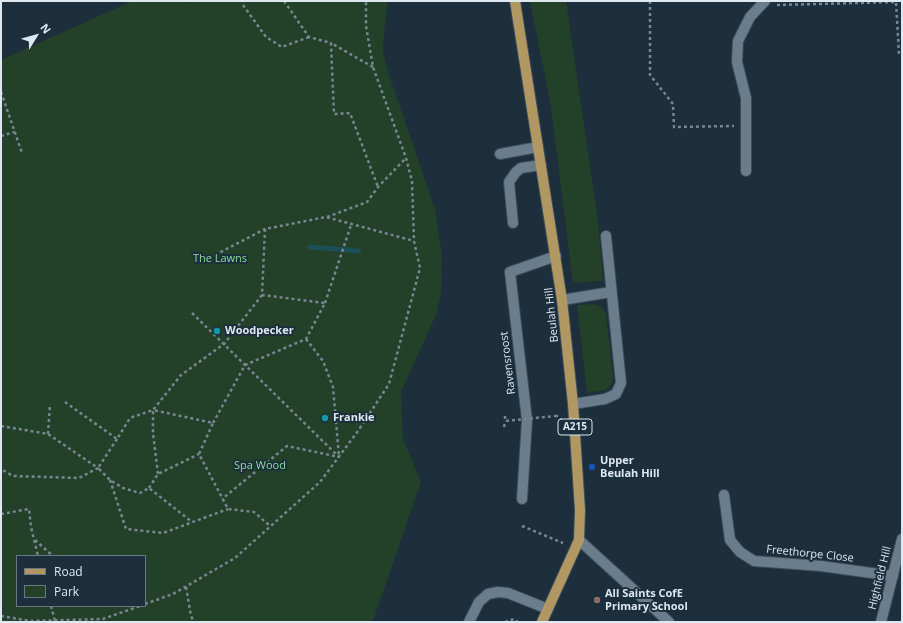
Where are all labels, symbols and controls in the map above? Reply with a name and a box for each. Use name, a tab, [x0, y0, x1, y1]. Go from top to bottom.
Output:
north arrow	[16, 16, 56, 56]
text: N	[37, 20, 55, 37]
park label: The Lawns	[193, 252, 247, 266]
street label: Beulah Hill	[543, 287, 561, 343]
place label: Woodpecker	[225, 324, 294, 338]
marker: Woodpecker	[212, 326, 222, 336]
street label: Ravensroost	[498, 331, 518, 395]
place label: Frankie	[333, 411, 375, 425]
marker: Frankie	[320, 413, 330, 423]
road number: A215	[558, 419, 592, 435]
place label: Upper Beulah Hill	[600, 454, 660, 480]
park label: Spa Wood	[234, 459, 286, 473]
marker: Upper Beulah Hill	[587, 462, 597, 472]
street label: Freethorpe Close	[766, 543, 854, 565]
street label: Highfield Hill	[866, 545, 894, 611]
legend	[16, 555, 146, 607]
text: Road	[54, 563, 83, 580]
text: Park	[54, 583, 79, 600]
place label: All Saints CofE Primary School	[605, 587, 688, 613]
marker: All Saints CofE Primary School	[592, 595, 602, 605]

